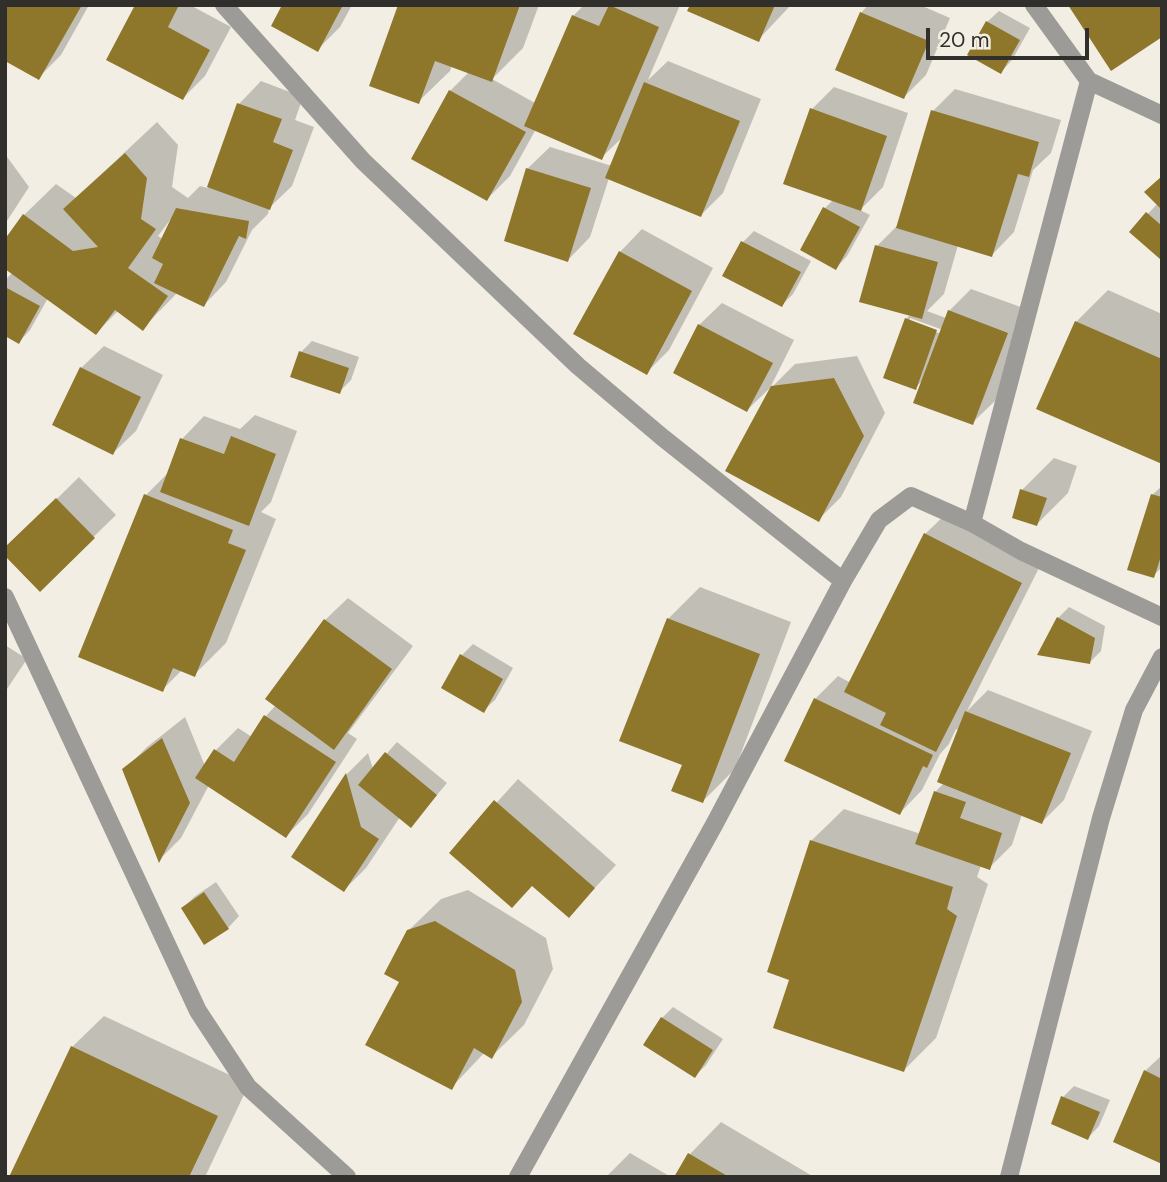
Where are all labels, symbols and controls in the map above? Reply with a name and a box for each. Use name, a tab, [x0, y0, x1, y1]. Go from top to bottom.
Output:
scale bar	[929, 14, 1092, 58]
text: 20 m	[939, 26, 990, 54]

